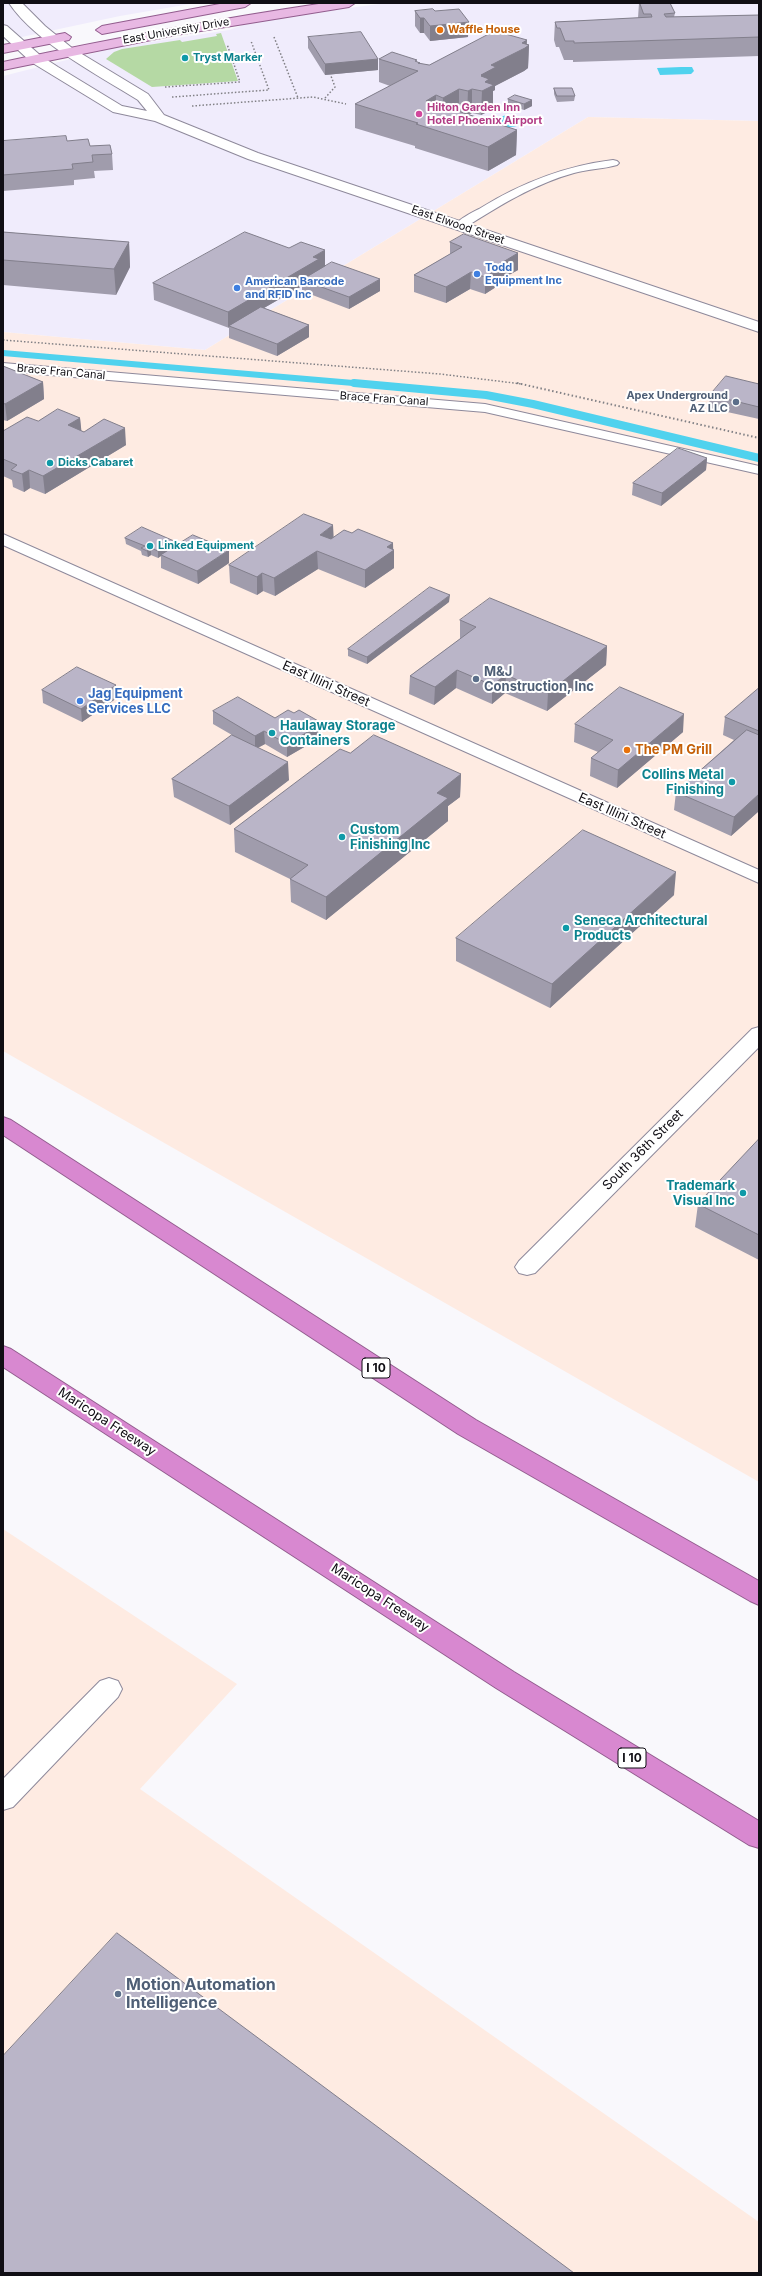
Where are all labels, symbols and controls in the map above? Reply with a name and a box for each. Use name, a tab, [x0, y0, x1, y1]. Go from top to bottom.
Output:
street label: East University Drive	[122, 15, 230, 47]
place label: Waffle House	[448, 23, 520, 37]
marker: Waffle House	[435, 25, 445, 35]
place label: Tryst Marker	[193, 51, 262, 65]
marker: Tryst Marker	[180, 53, 190, 63]
place label: Hilton Garden Inn Hotel Phoenix Airport	[427, 101, 542, 127]
marker: Hilton Garden Inn Hotel Phoenix Airport	[414, 109, 424, 119]
street label: East Elwood Street	[410, 203, 506, 247]
place label: Todd Equipment Inc	[485, 261, 562, 287]
marker: Todd Equipment Inc	[472, 269, 482, 279]
place label: American Barcode and RFID Inc	[245, 275, 344, 301]
marker: American Barcode and RFID Inc	[232, 283, 242, 293]
street label: Brace Fran Canal	[16, 362, 106, 382]
street label: Brace Fran Canal	[339, 389, 429, 409]
place label: Apex Underground AZ LLC	[626, 389, 728, 415]
marker: Apex Underground AZ LLC	[731, 397, 741, 407]
place label: Dicks Cabaret	[58, 456, 133, 470]
marker: Dicks Cabaret	[45, 458, 55, 468]
place label: Linked Equipment	[158, 539, 254, 553]
marker: Linked Equipment	[145, 541, 155, 551]
street label: East Illini Street	[280, 658, 372, 710]
place label: M&J Construction, Inc	[484, 664, 594, 695]
marker: M&J Construction, Inc	[471, 674, 481, 684]
place label: Jag Equipment Services LLC	[88, 686, 183, 717]
marker: Jag Equipment Services LLC	[75, 696, 85, 706]
place label: Haulaway Storage Containers	[280, 718, 395, 749]
marker: Haulaway Storage Containers	[267, 728, 277, 738]
place label: The PM Grill	[635, 742, 712, 758]
marker: The PM Grill	[622, 745, 632, 755]
place label: Collins Metal Finishing	[642, 767, 724, 798]
marker: Collins Metal Finishing	[727, 777, 737, 787]
street label: East Illini Street	[576, 790, 668, 842]
place label: Custom Finishing Inc	[350, 822, 430, 853]
marker: Custom Finishing Inc	[337, 832, 347, 842]
place label: Seneca Architectural Products	[574, 913, 708, 944]
marker: Seneca Architectural Products	[561, 923, 571, 933]
street label: South 36th Street	[599, 1106, 687, 1194]
place label: Trademark Visual Inc	[666, 1178, 735, 1209]
marker: Trademark Visual Inc	[738, 1188, 748, 1198]
road number: I 10	[362, 1358, 390, 1378]
street label: Maricopa Freeway	[55, 1385, 159, 1459]
street label: Maricopa Freeway	[328, 1561, 432, 1635]
road number: I 10	[618, 1748, 646, 1768]
place label: Motion Automation Intelligence	[126, 1975, 276, 2013]
marker: Motion Automation Intelligence	[113, 1989, 123, 1999]

